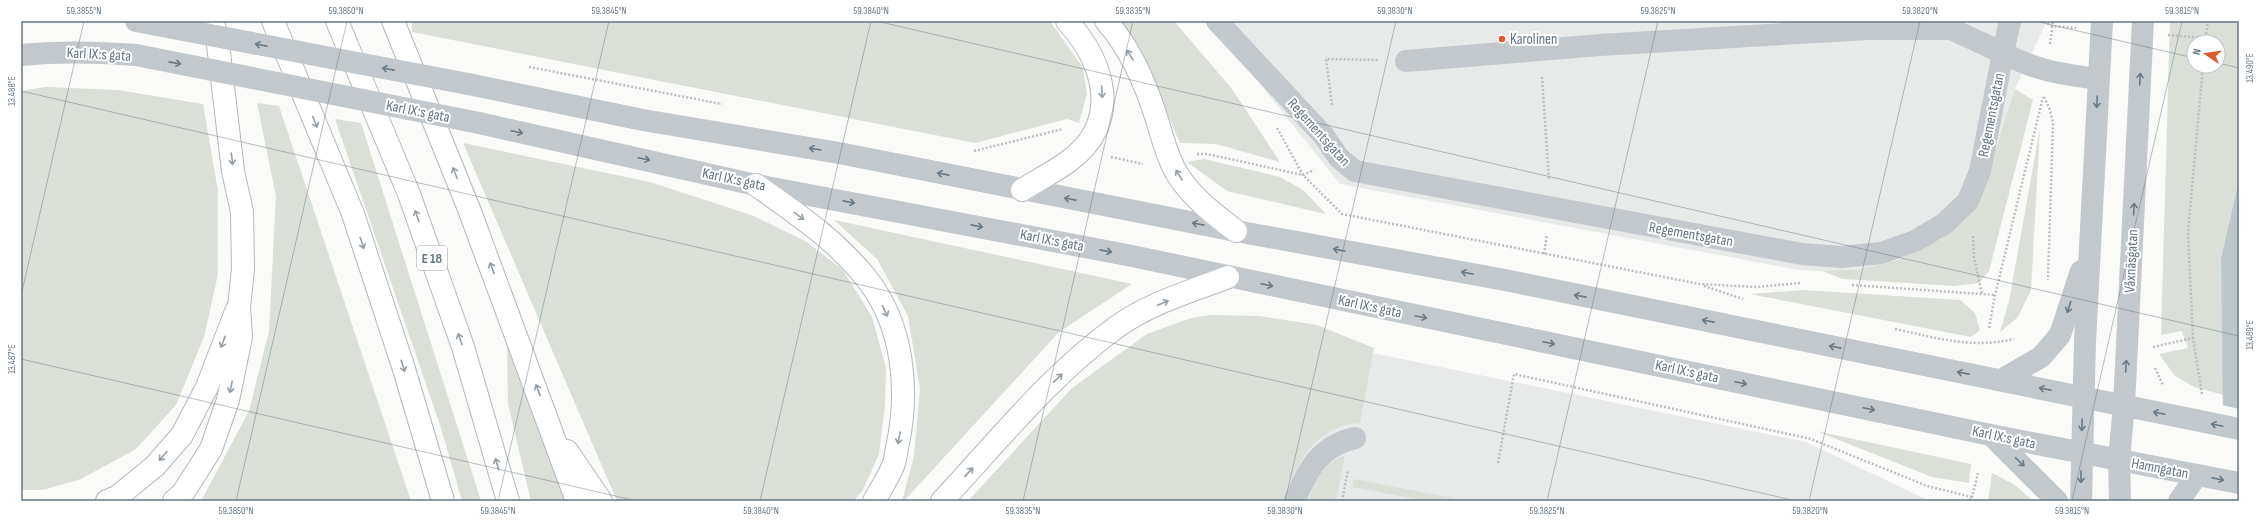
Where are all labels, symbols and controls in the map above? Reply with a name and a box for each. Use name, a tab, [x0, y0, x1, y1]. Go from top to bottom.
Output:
text: 59.3855°N	[67, 5, 101, 17]
text: 59.3850°N	[328, 5, 364, 17]
text: 59.3845°N	[591, 5, 627, 17]
text: 59.3840°N	[853, 5, 889, 17]
text: 59.3835°N	[1116, 5, 1150, 17]
text: 59.3830°N	[1377, 5, 1413, 17]
text: 59.3825°N	[1640, 5, 1676, 17]
text: 59.3820°N	[1902, 5, 1938, 17]
text: 59.3815°N	[2165, 5, 2199, 17]
place label: Karolinen	[1510, 30, 1558, 49]
marker: Karolinen	[1497, 34, 1507, 44]
north arrow	[2186, 34, 2226, 74]
one-way arrow	[255, 40, 268, 48]
street label: Karl IX:s gata	[66, 43, 132, 66]
text: N	[2190, 47, 2204, 56]
one-way arrow	[1126, 50, 1134, 61]
text: 13.490°E	[2244, 53, 2256, 83]
one-way arrow	[168, 59, 181, 67]
one-way arrow	[382, 65, 395, 73]
street label: Regementsgatan	[1974, 72, 2009, 159]
one-way arrow	[2136, 73, 2144, 86]
text: 13.488°E	[6, 76, 18, 106]
one-way arrow	[1099, 85, 1106, 98]
street label: Regementsgatan	[1283, 94, 1354, 170]
one-way arrow	[2093, 95, 2100, 108]
street label: Karl IX:s gata	[384, 96, 452, 127]
one-way arrow	[311, 115, 319, 127]
one-way arrow	[510, 128, 523, 136]
one-way arrow	[809, 145, 822, 153]
one-way arrow	[228, 152, 236, 165]
one-way arrow	[637, 156, 650, 164]
street label: Karl IX:s gata	[700, 164, 768, 196]
one-way arrow	[450, 167, 458, 179]
one-way arrow	[936, 169, 949, 177]
one-way arrow	[1174, 169, 1182, 181]
one-way arrow	[1064, 195, 1077, 203]
one-way arrow	[842, 198, 855, 206]
one-way arrow	[2130, 203, 2137, 216]
one-way arrow	[413, 211, 421, 223]
one-way arrow	[793, 212, 804, 220]
street label: Regementsgatan	[1647, 218, 1734, 251]
one-way arrow	[1192, 219, 1205, 227]
one-way arrow	[970, 222, 983, 230]
street label: Karl IX:s gata	[1018, 225, 1086, 256]
street label: Våxnäsgatan	[2120, 229, 2143, 293]
one-way arrow	[359, 236, 367, 248]
road number: E 18	[417, 246, 447, 270]
one-way arrow	[1333, 246, 1346, 254]
one-way arrow	[1099, 247, 1112, 255]
one-way arrow	[487, 263, 495, 275]
one-way arrow	[1461, 269, 1474, 277]
one-way arrow	[1260, 282, 1273, 290]
street label: Karl IX:s gata	[1336, 291, 1404, 323]
one-way arrow	[1574, 291, 1587, 299]
one-way arrow	[1156, 298, 1168, 306]
one-way arrow	[2065, 301, 2072, 314]
one-way arrow	[882, 304, 889, 316]
one-way arrow	[1415, 313, 1428, 321]
one-way arrow	[1702, 317, 1715, 325]
text: 13.489°E	[2244, 320, 2256, 350]
one-way arrow	[456, 333, 464, 345]
one-way arrow	[219, 336, 226, 349]
one-way arrow	[1542, 339, 1555, 347]
one-way arrow	[1829, 343, 1842, 351]
text: 13.487°E	[6, 344, 18, 374]
street label: Karl IX:s gata	[1653, 356, 1721, 388]
one-way arrow	[400, 359, 407, 372]
one-way arrow	[2122, 360, 2129, 373]
one-way arrow	[1956, 368, 1969, 376]
one-way arrow	[1053, 373, 1063, 382]
one-way arrow	[1734, 379, 1747, 387]
one-way arrow	[227, 380, 235, 393]
one-way arrow	[533, 385, 541, 397]
one-way arrow	[2039, 385, 2052, 393]
one-way arrow	[1862, 406, 1875, 414]
one-way arrow	[2153, 408, 2166, 416]
one-way arrow	[2078, 418, 2086, 431]
one-way arrow	[2211, 420, 2224, 428]
street label: Karl IX:s gata	[1970, 422, 2038, 454]
one-way arrow	[895, 431, 903, 444]
one-way arrow	[158, 451, 168, 461]
street label: Hamngatan	[2130, 454, 2190, 483]
one-way arrow	[493, 457, 500, 470]
one-way arrow	[2014, 457, 2024, 466]
one-way arrow	[964, 468, 973, 478]
one-way arrow	[2077, 470, 2085, 483]
one-way arrow	[2211, 475, 2224, 483]
text: 59.3850°N	[218, 505, 254, 517]
text: 59.3845°N	[480, 505, 516, 517]
text: 59.3840°N	[743, 505, 779, 517]
text: 59.3835°N	[1006, 505, 1040, 517]
text: 59.3830°N	[1267, 505, 1303, 517]
text: 59.3825°N	[1529, 505, 1565, 517]
text: 59.3820°N	[1792, 505, 1828, 517]
text: 59.3815°N	[2055, 505, 2089, 517]

